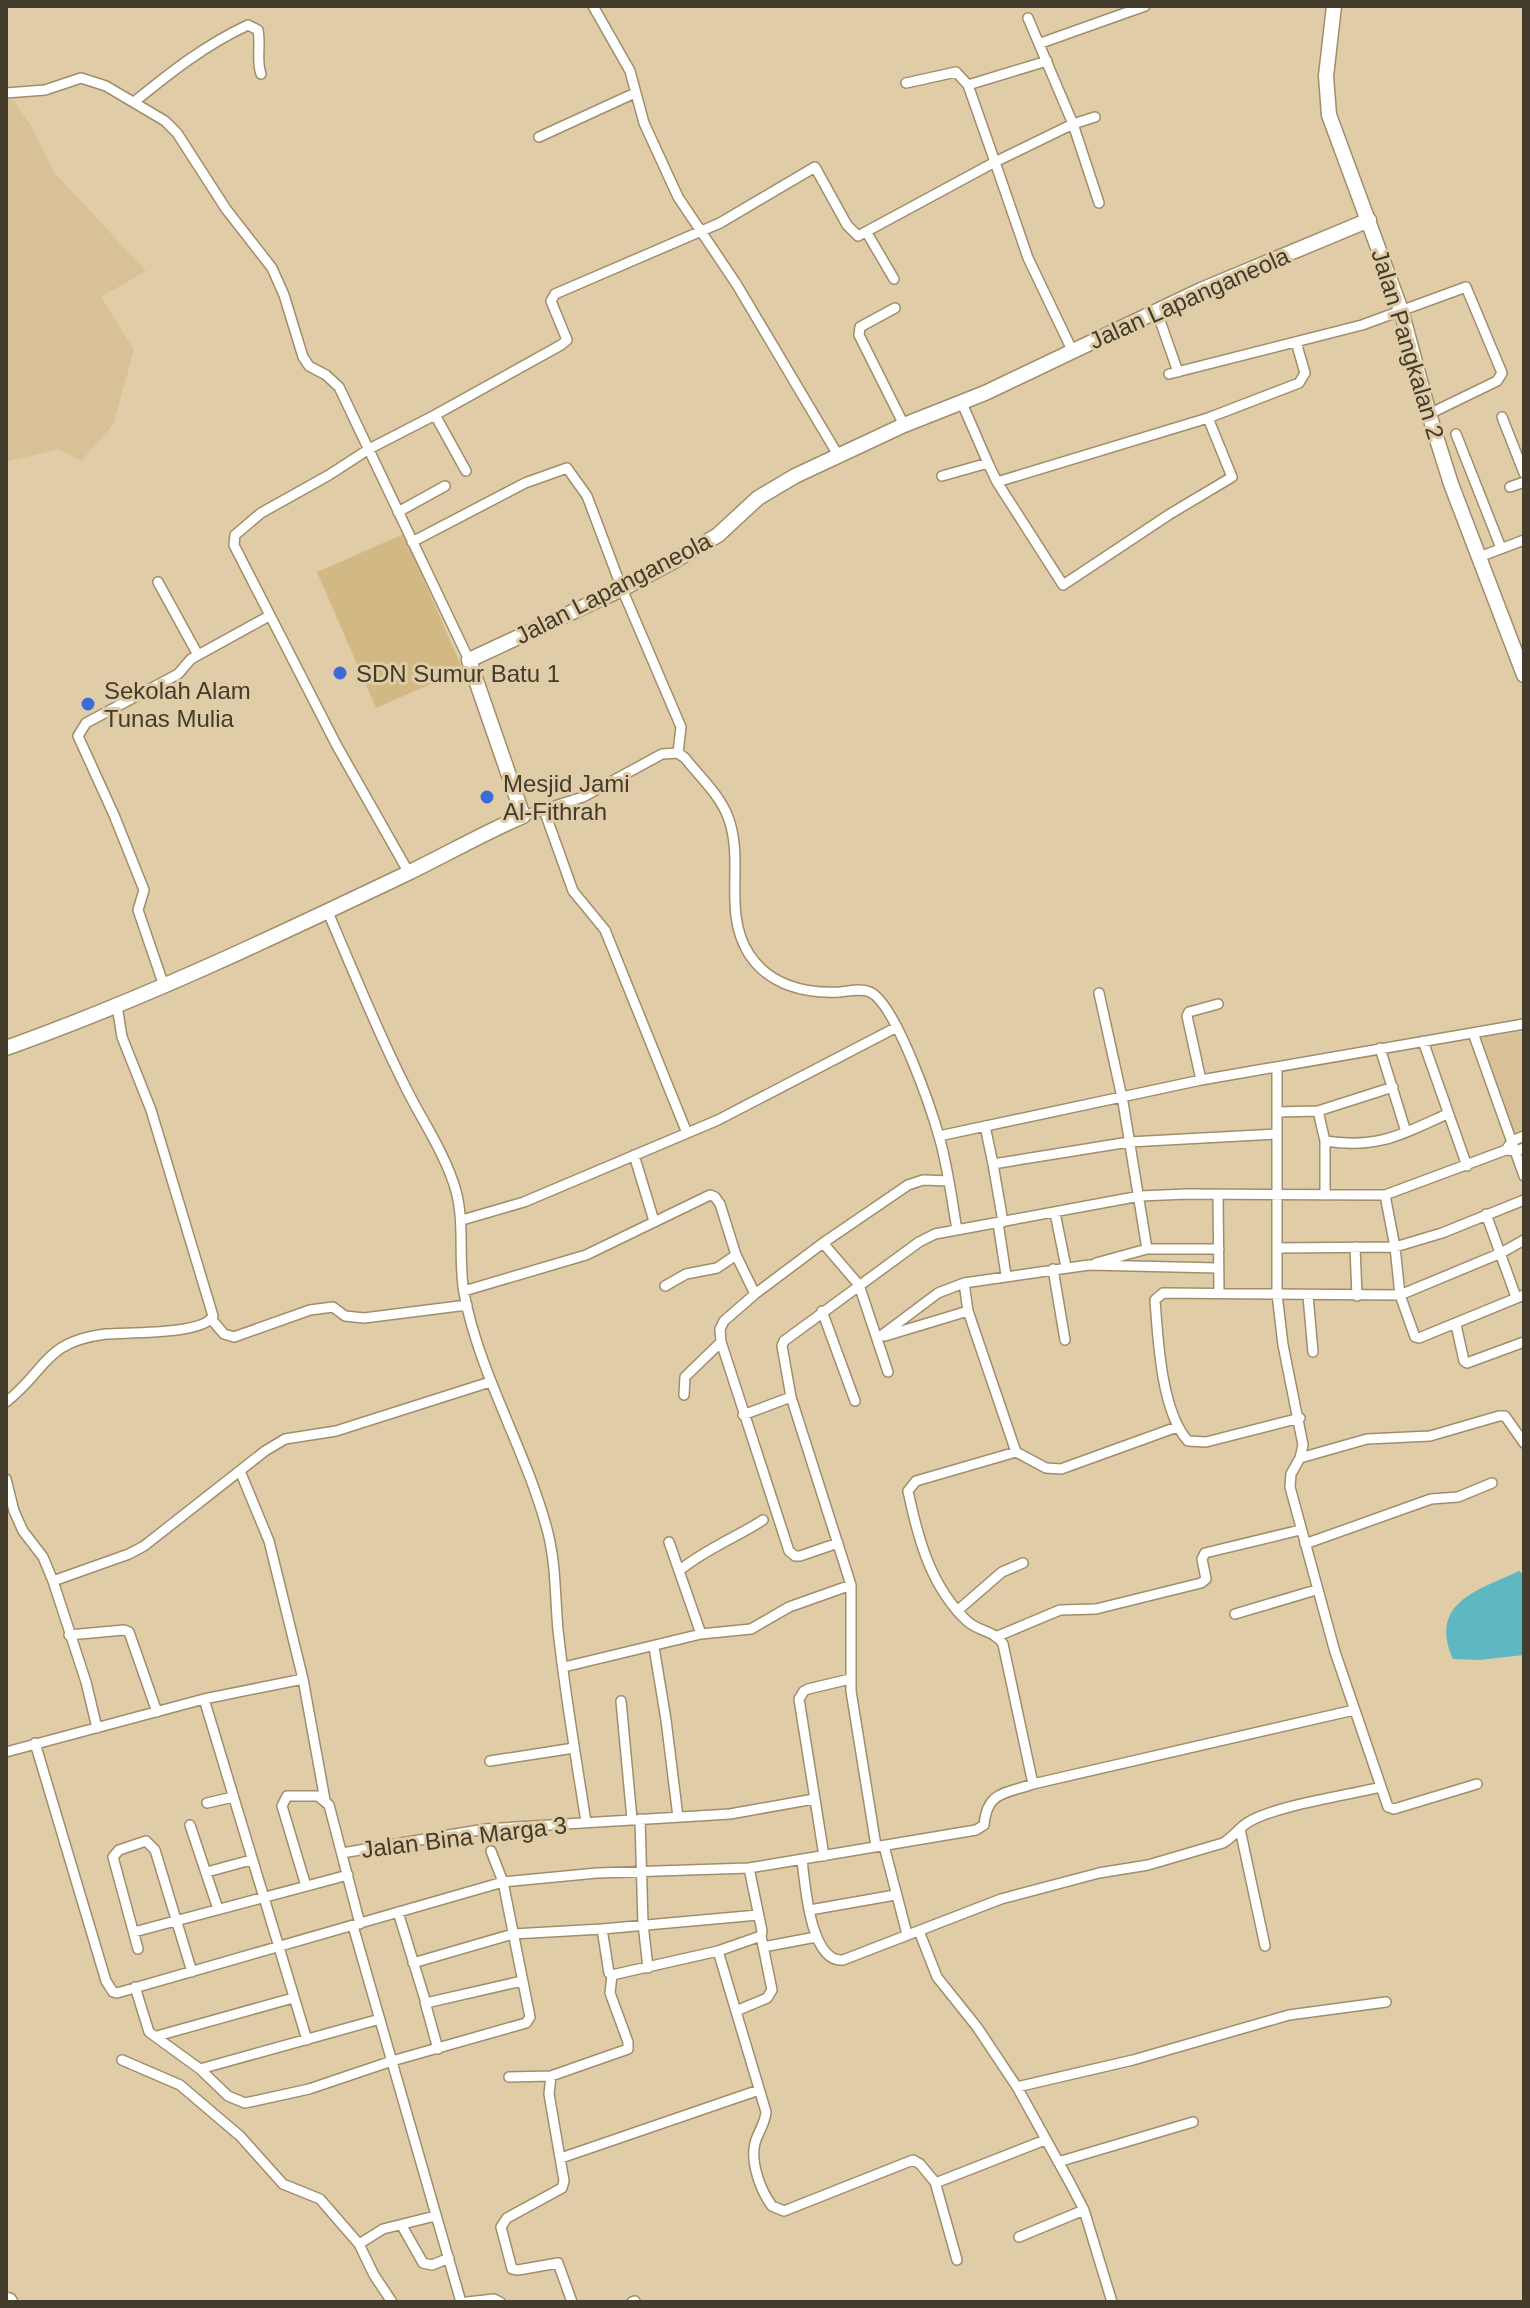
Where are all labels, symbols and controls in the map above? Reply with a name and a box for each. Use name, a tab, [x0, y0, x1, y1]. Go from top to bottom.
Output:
street label: Jalan Lapanganeola	[1085, 241, 1294, 354]
street label: Jalan Pangkalan 2	[1366, 246, 1450, 442]
street label: Jalan Lapanganeola	[511, 527, 716, 649]
place label: SDN Sumur Batu 1	[356, 660, 560, 687]
marker: SDN Sumur Batu 1	[331, 664, 349, 682]
place label: Sekolah Alam Tunas Mulia	[104, 677, 251, 732]
marker: Sekolah Alam Tunas Mulia	[79, 695, 97, 713]
place label: Mesjid Jami Al-Fithrah	[503, 770, 630, 825]
marker: Mesjid Jami Al-Fithrah	[478, 788, 496, 806]
street label: Jalan Bina Marga 3	[360, 1811, 568, 1863]

